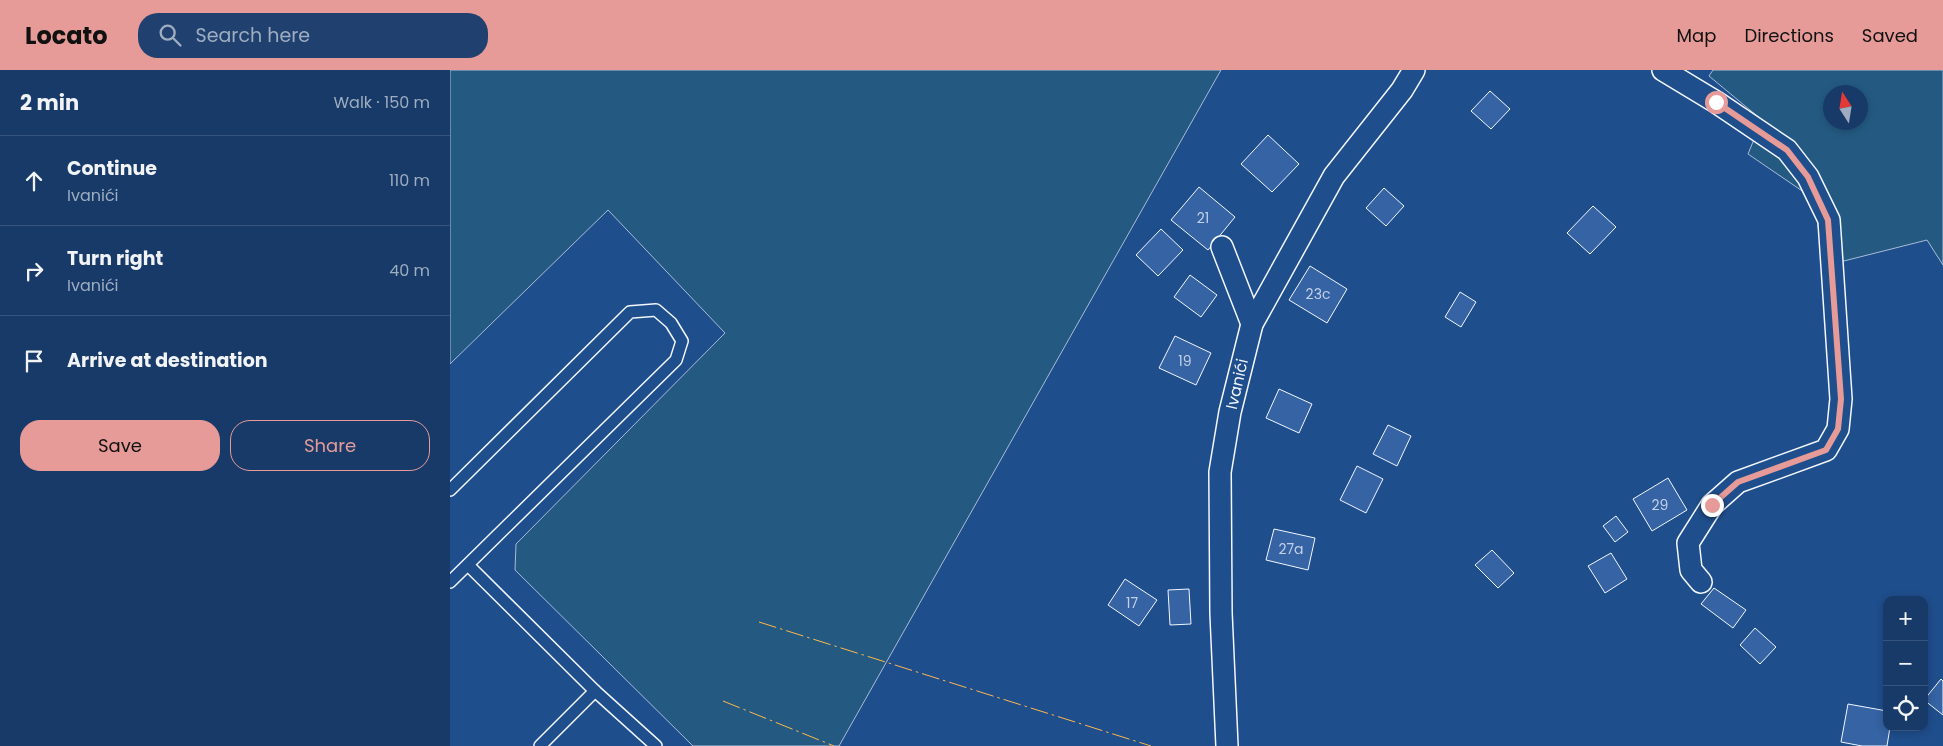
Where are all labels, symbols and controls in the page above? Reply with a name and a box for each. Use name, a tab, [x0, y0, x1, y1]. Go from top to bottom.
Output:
search box	[138, 13, 488, 58]
text: Locato	[25, 19, 108, 52]
icon: search	[156, 21, 184, 49]
text: Search here	[196, 22, 310, 49]
text: Map	[1677, 23, 1716, 48]
text: Directions	[1744, 23, 1834, 48]
text: Saved	[1862, 23, 1918, 48]
north arrow	[1823, 85, 1868, 130]
text: 2 min	[20, 88, 79, 117]
text: Walk · 150 m	[333, 91, 430, 114]
route start	[1705, 91, 1728, 114]
text: Continue	[67, 155, 157, 182]
icon: ahead	[20, 167, 48, 195]
text: 110 m	[389, 169, 430, 192]
text: Ivanići	[67, 184, 119, 207]
house number: 21	[1197, 208, 1209, 228]
text: Turn right	[67, 245, 163, 272]
icon: right	[20, 257, 48, 285]
text: 40 m	[389, 259, 430, 282]
text: Ivanići	[67, 274, 119, 297]
house number: 23c	[1306, 284, 1330, 304]
icon: arrive	[20, 347, 48, 375]
text: Arrive at destination	[67, 347, 268, 374]
house number: 19	[1178, 351, 1192, 371]
street label: Ivanići	[1220, 356, 1254, 412]
button: Save	[20, 420, 220, 471]
button: Share	[230, 420, 430, 471]
route end	[1701, 494, 1724, 517]
house number: 29	[1652, 495, 1668, 515]
house number: 27a	[1278, 539, 1304, 559]
house number: 17	[1126, 593, 1138, 613]
map controls	[1883, 596, 1928, 731]
button: +	[1883, 596, 1928, 641]
button: −	[1883, 641, 1928, 686]
button: locate	[1883, 686, 1928, 731]

